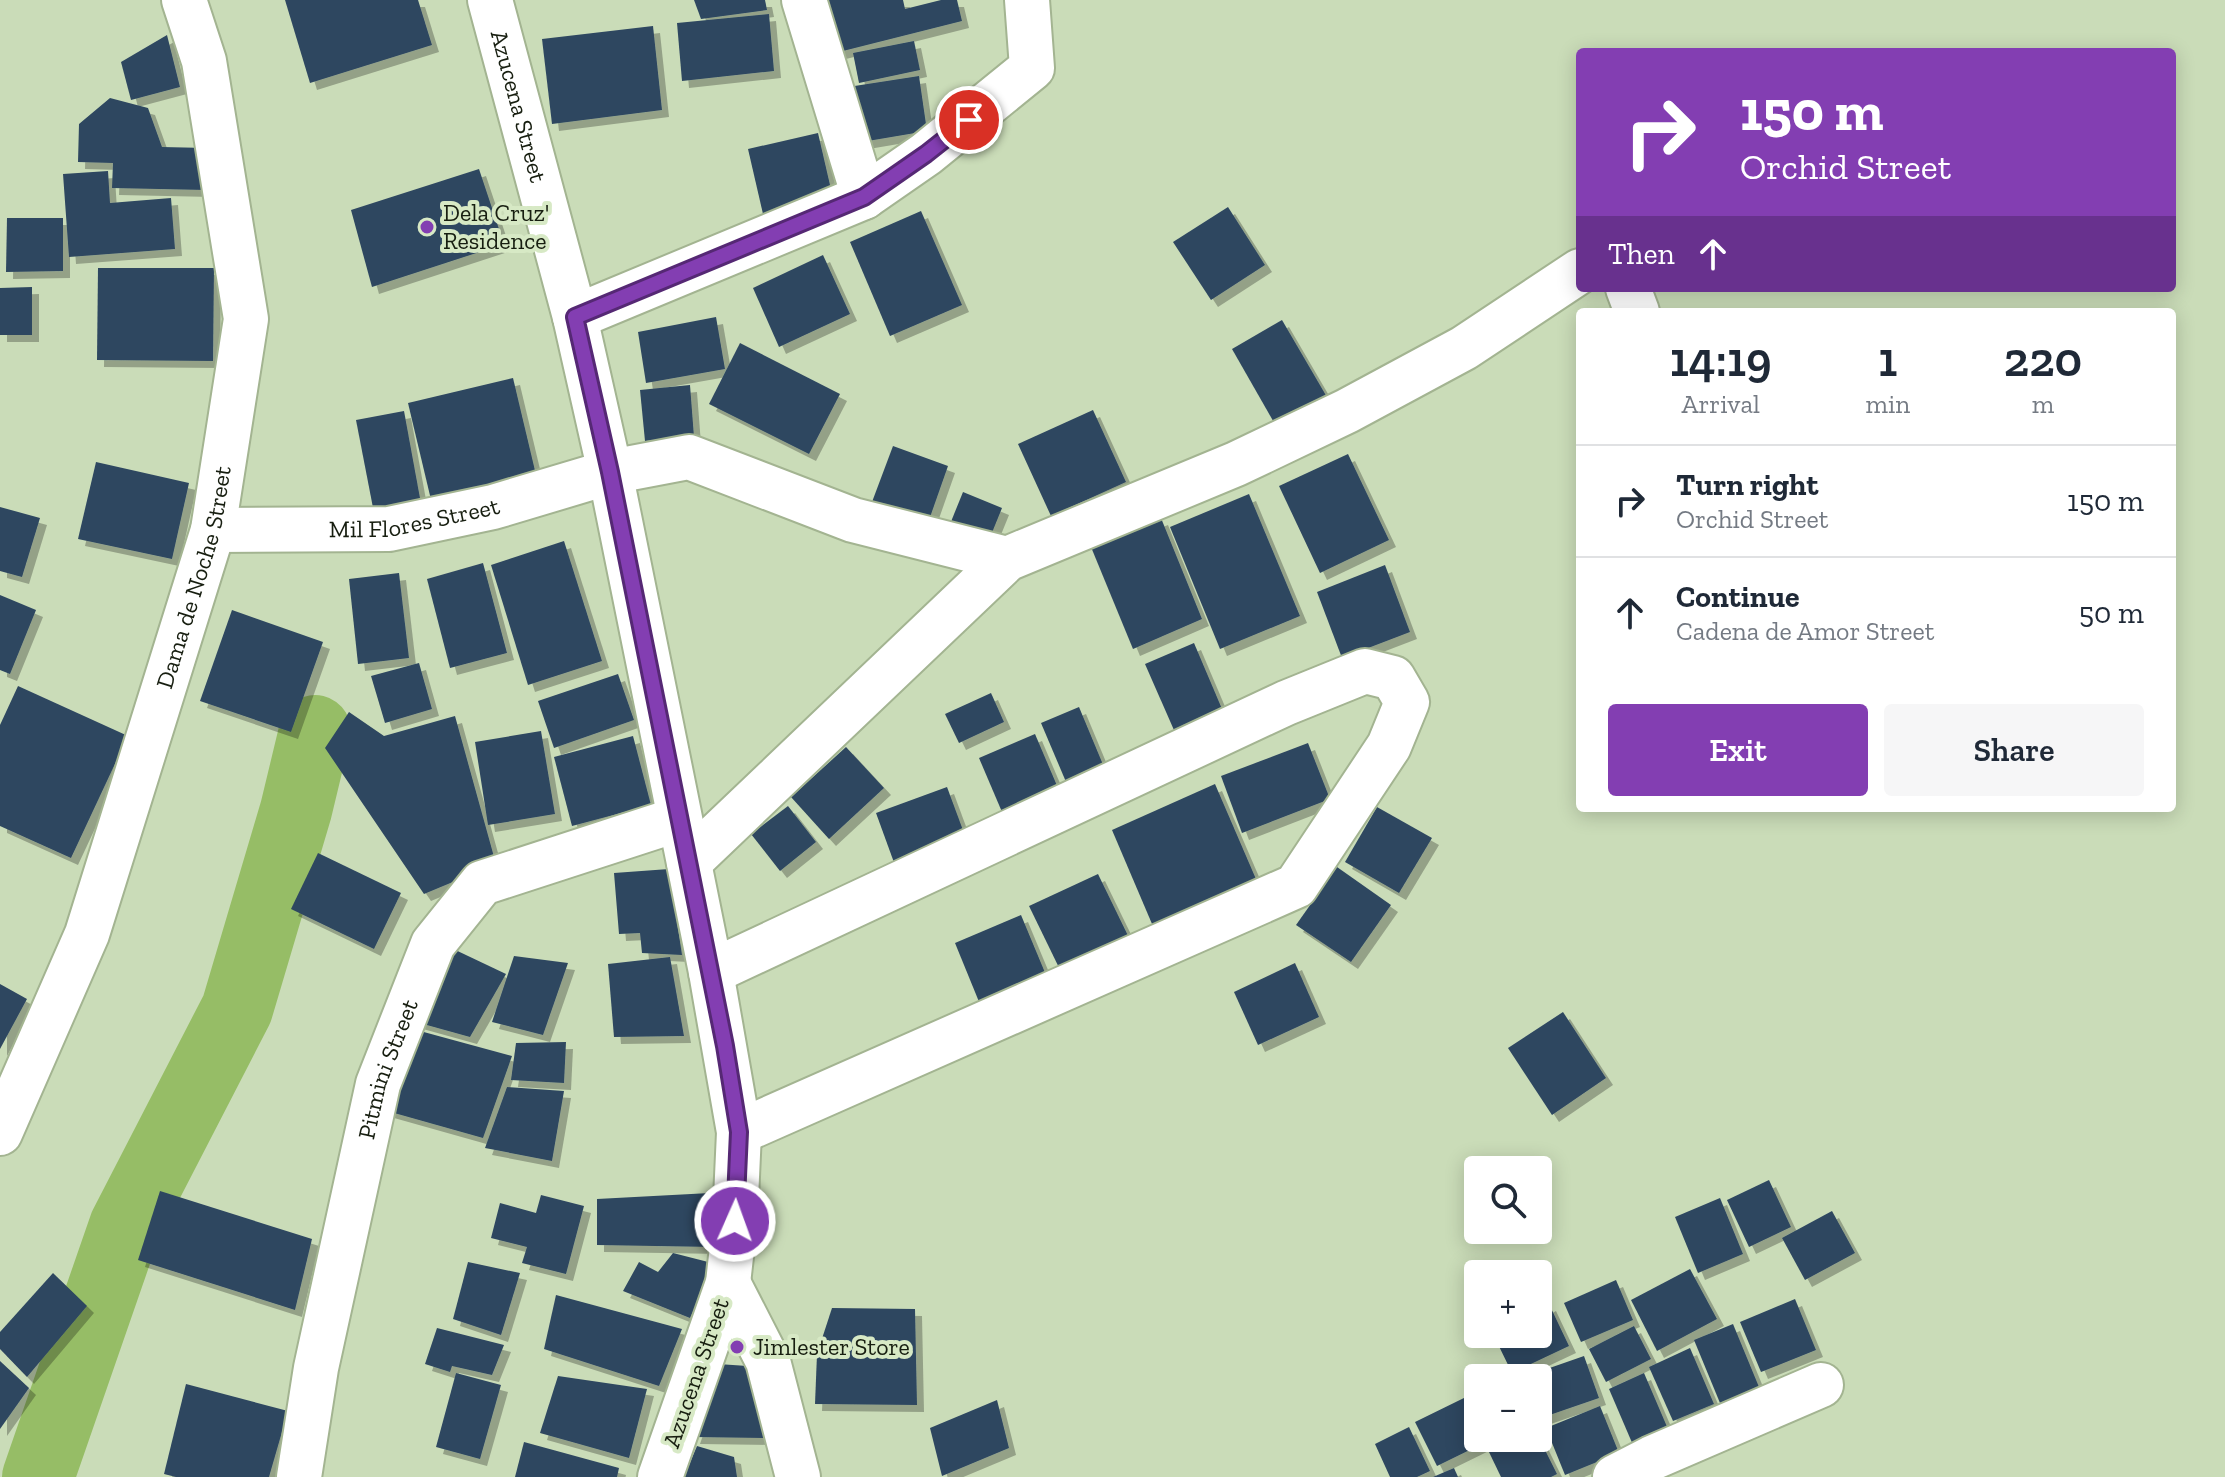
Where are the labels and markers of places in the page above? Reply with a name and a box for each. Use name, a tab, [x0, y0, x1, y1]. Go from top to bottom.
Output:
pin	[935, 86, 1003, 154]
place label: Dela Cruz' Residence	[443, 198, 549, 255]
marker: Dela Cruz' Residence	[418, 218, 436, 236]
place label: Jimlester Store	[753, 1332, 910, 1361]
marker: Jimlester Store	[728, 1338, 746, 1356]

